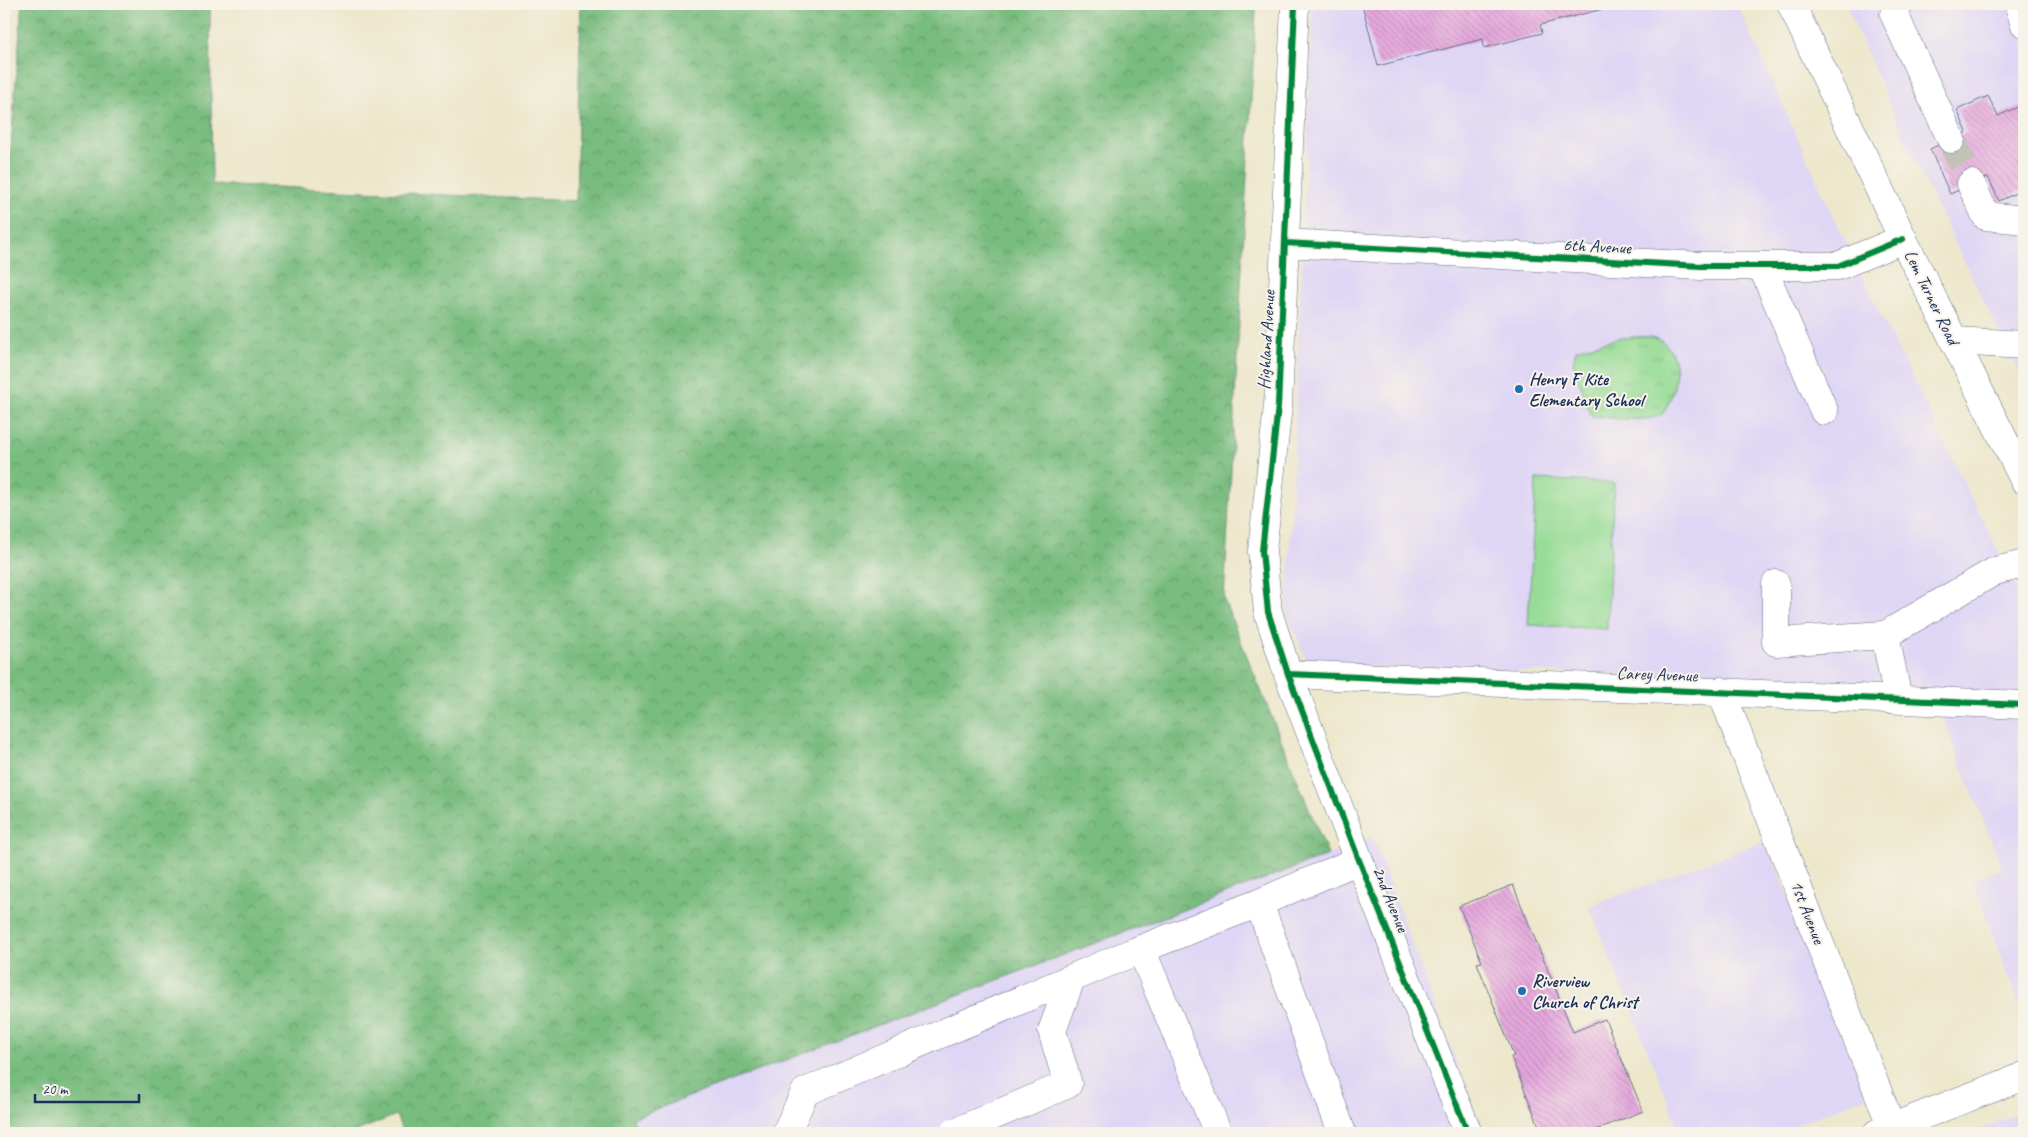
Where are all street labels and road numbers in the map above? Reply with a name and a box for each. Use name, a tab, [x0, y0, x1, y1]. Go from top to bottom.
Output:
street label: 6th Avenue	[1562, 233, 1633, 259]
street label: Lem Turner Road	[1900, 246, 1966, 351]
street label: Highland Avenue	[1252, 289, 1280, 390]
street label: Carey Avenue	[1616, 662, 1699, 686]
street label: 2nd Avenue	[1368, 863, 1415, 936]
street label: 1st Avenue	[1786, 877, 1831, 948]

